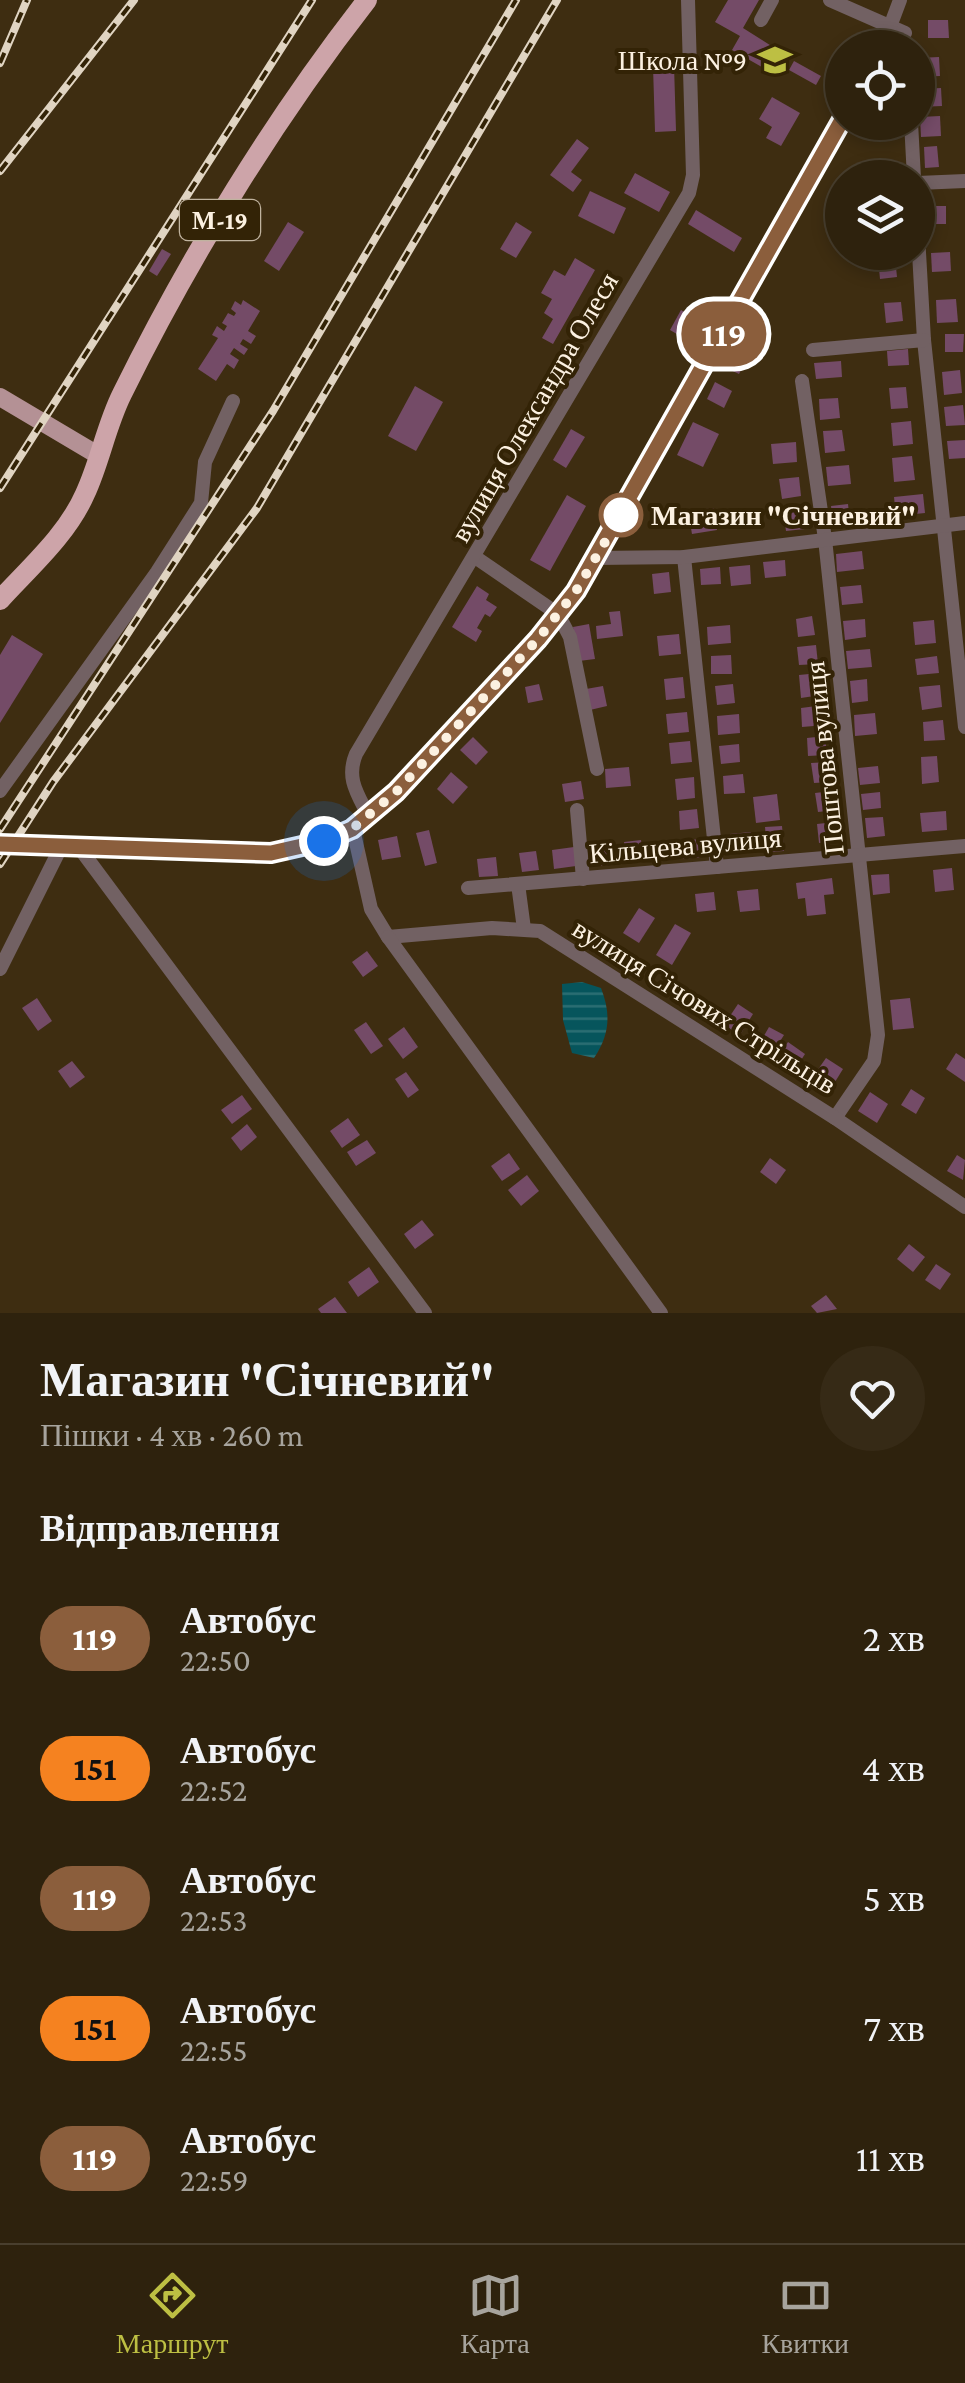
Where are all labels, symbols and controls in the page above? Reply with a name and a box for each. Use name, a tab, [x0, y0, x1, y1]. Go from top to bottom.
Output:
map controls	[825, 30, 935, 270]
button: locate	[825, 30, 935, 140]
school or university icon: Школа №9	[756, 41, 794, 79]
place label: Школа №9	[618, 45, 747, 76]
button: layers	[825, 160, 935, 270]
road number: М-19	[180, 200, 260, 240]
street label: вулиця Олександра Олеся	[445, 267, 624, 547]
line badge: 119	[666, 302, 782, 366]
text: 119	[701, 315, 747, 354]
marker: Магазин "Січневий"	[600, 494, 642, 536]
place label: Магазин "Січневий"	[651, 500, 916, 531]
street label: Поштова вулиця	[799, 660, 850, 856]
your location	[299, 816, 349, 866]
street label: Кільцева вулиця	[588, 822, 783, 869]
street label: вулиця Січових Стрільців	[567, 913, 842, 1100]
button: heart	[820, 1346, 925, 1451]
text: Магазин "Січневий"	[40, 1353, 494, 1406]
text: Пішки · 4 хв · 260 m	[40, 1417, 303, 1453]
text: Відправлення	[40, 1507, 280, 1549]
text: Автобус	[180, 1599, 316, 1641]
text: 2 хв	[863, 1617, 925, 1659]
text: 119	[72, 1619, 118, 1658]
text: 22:50	[180, 1642, 251, 1678]
text: Автобус	[180, 1729, 316, 1771]
text: 4 хв	[862, 1747, 925, 1789]
text: 151	[73, 1749, 117, 1788]
text: 22:52	[180, 1772, 247, 1808]
text: Автобус	[180, 1859, 316, 1901]
text: 5 хв	[863, 1877, 925, 1919]
text: 119	[72, 1879, 118, 1918]
text: 22:53	[180, 1902, 247, 1938]
text: Автобус	[180, 1989, 316, 2031]
text: 7 хв	[863, 2007, 925, 2049]
text: 151	[73, 2009, 117, 2048]
text: 22:55	[180, 2032, 248, 2068]
text: Автобус	[180, 2119, 316, 2161]
text: 11 хв	[856, 2137, 925, 2179]
text: 119	[72, 2139, 118, 2178]
text: 22:59	[180, 2162, 249, 2198]
tab: Маршрут	[116, 2268, 229, 2360]
tab: Карта	[460, 2268, 530, 2360]
tab: Квитки	[761, 2268, 849, 2360]

